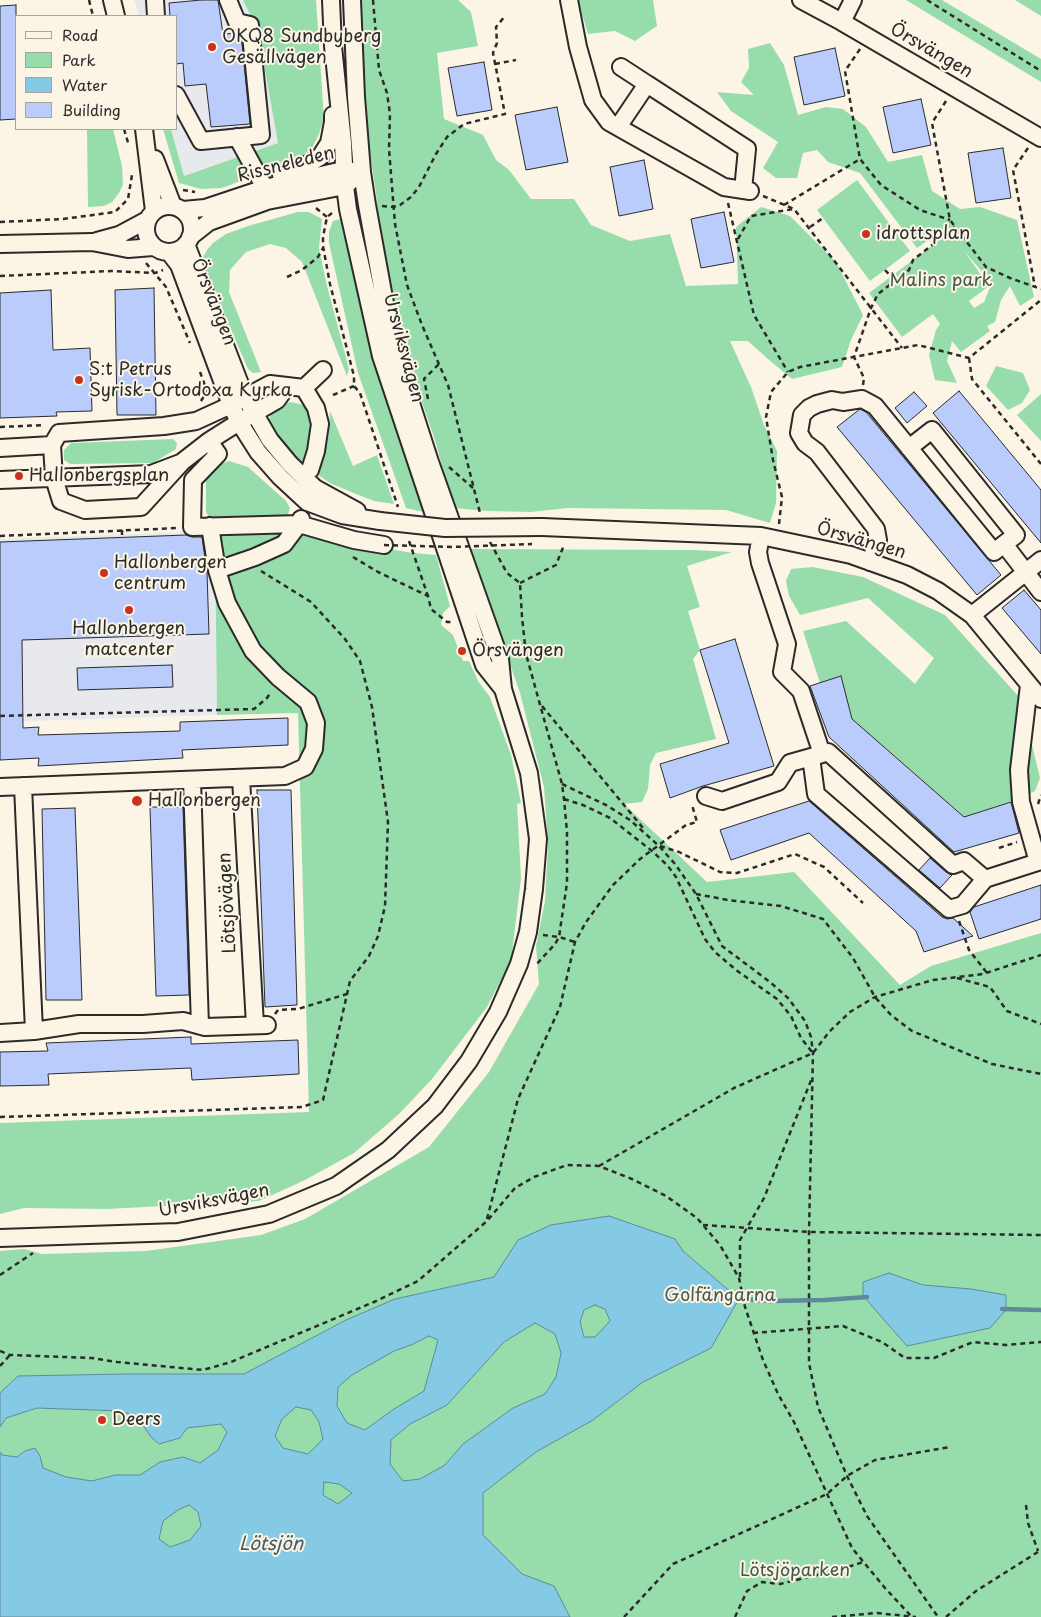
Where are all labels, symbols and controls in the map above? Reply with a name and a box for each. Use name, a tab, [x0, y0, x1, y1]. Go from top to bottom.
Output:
legend	[15, 15, 178, 130]
street label: Örsvängen	[886, 19, 976, 83]
text: Road	[62, 23, 98, 46]
place label: OKQ8 Sundbyberg Gesällvägen	[222, 26, 381, 68]
marker: OKQ8 Sundbyberg Gesällvägen	[206, 41, 218, 53]
text: Park	[62, 48, 96, 71]
text: Water	[62, 73, 107, 96]
text: Building	[62, 98, 121, 121]
street label: Rissneleden	[235, 143, 337, 187]
place label: idrottsplan	[876, 223, 970, 245]
marker: idrottsplan	[860, 228, 872, 240]
street label: Örsvängen	[186, 255, 240, 349]
park label: Malins park	[889, 270, 993, 292]
street label: Ursviksvägen	[378, 291, 428, 405]
place label: S:t Petrus Syrisk-Ortodoxa Kyrka	[89, 359, 292, 402]
marker: S:t Petrus Syrisk-Ortodoxa Kyrka	[73, 374, 85, 386]
place label: Hallonbergsplan	[29, 465, 169, 487]
marker: Hallonbergsplan	[13, 470, 25, 482]
street label: Örsvängen	[814, 518, 908, 564]
place label: Hallonbergen centrum	[114, 552, 227, 594]
marker: Hallonbergen centrum	[98, 567, 110, 579]
marker: Hallonbergen matcenter	[123, 604, 135, 616]
place label: Hallonbergen matcenter	[72, 618, 186, 660]
place label: Örsvängen	[472, 640, 564, 662]
marker: Örsvängen	[456, 645, 468, 657]
place label: Hallonbergen	[148, 790, 261, 812]
marker: Hallonbergen	[130, 794, 144, 808]
street label: Lötsjövägen	[215, 852, 241, 954]
street label: Ursviksvägen	[157, 1180, 271, 1222]
park label: Golfängarna	[664, 1285, 776, 1307]
place label: Deers	[112, 1409, 161, 1431]
marker: Deers	[96, 1414, 108, 1426]
water label: Lötsjön	[239, 1534, 303, 1556]
park label: Lötsjöparken	[740, 1560, 850, 1582]

